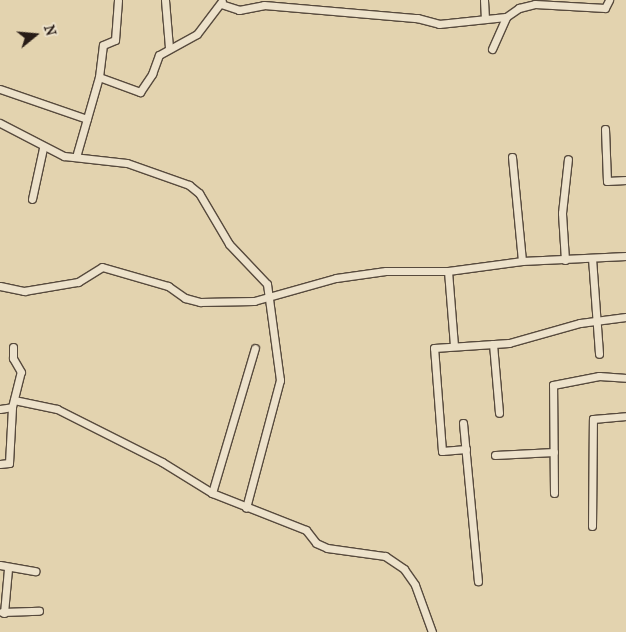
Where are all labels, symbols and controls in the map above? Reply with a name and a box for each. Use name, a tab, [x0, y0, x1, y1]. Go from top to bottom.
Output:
north arrow	[10, 10, 60, 60]
text: N	[40, 23, 60, 38]

